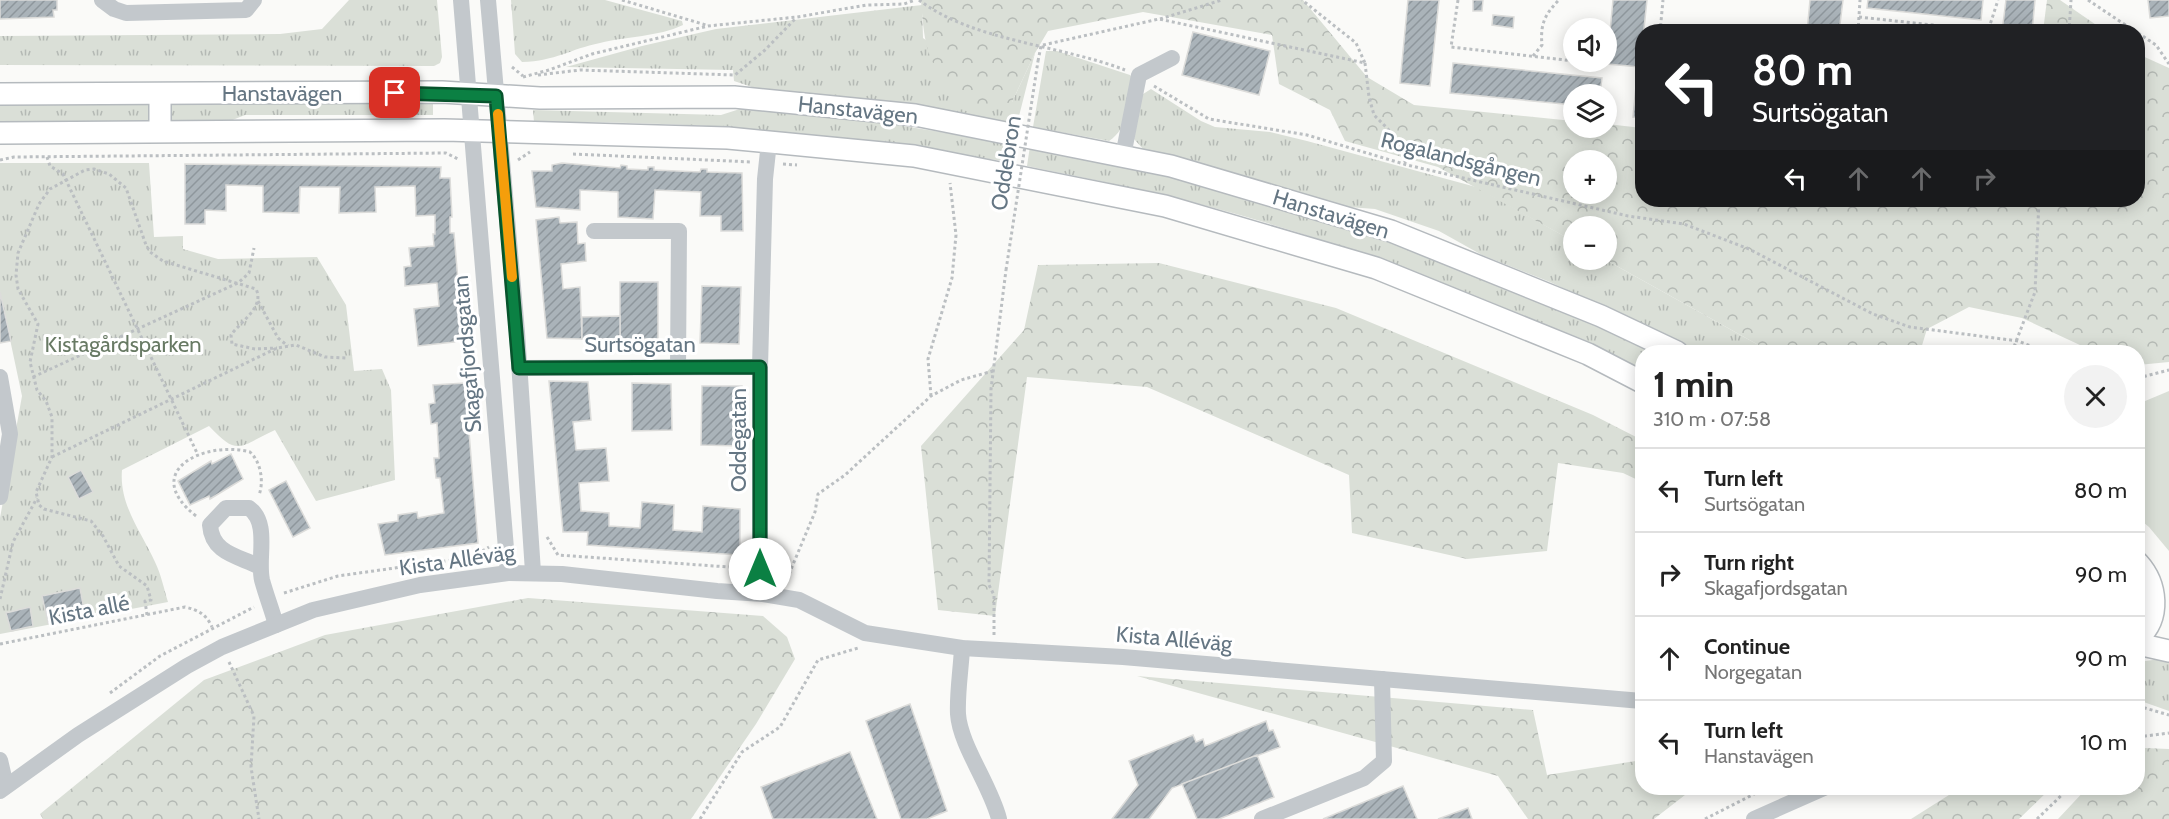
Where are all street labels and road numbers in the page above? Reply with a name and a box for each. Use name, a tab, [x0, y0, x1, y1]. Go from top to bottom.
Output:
street label: Hanstavägen	[222, 80, 342, 107]
street label: Hanstavägen	[797, 90, 919, 130]
street label: Oddebron	[985, 114, 1027, 212]
street label: Rogalandsgången	[1378, 126, 1544, 192]
street label: Hanstavägen	[1269, 183, 1393, 245]
street label: Skagafjordsgatan	[447, 274, 487, 434]
street label: Surtsögatan	[584, 331, 696, 358]
street label: Oddegatan	[725, 388, 752, 492]
street label: Kista Alléväg	[397, 538, 518, 581]
street label: Kista allé	[46, 589, 132, 631]
street label: Kista Alléväg	[1115, 620, 1234, 658]

